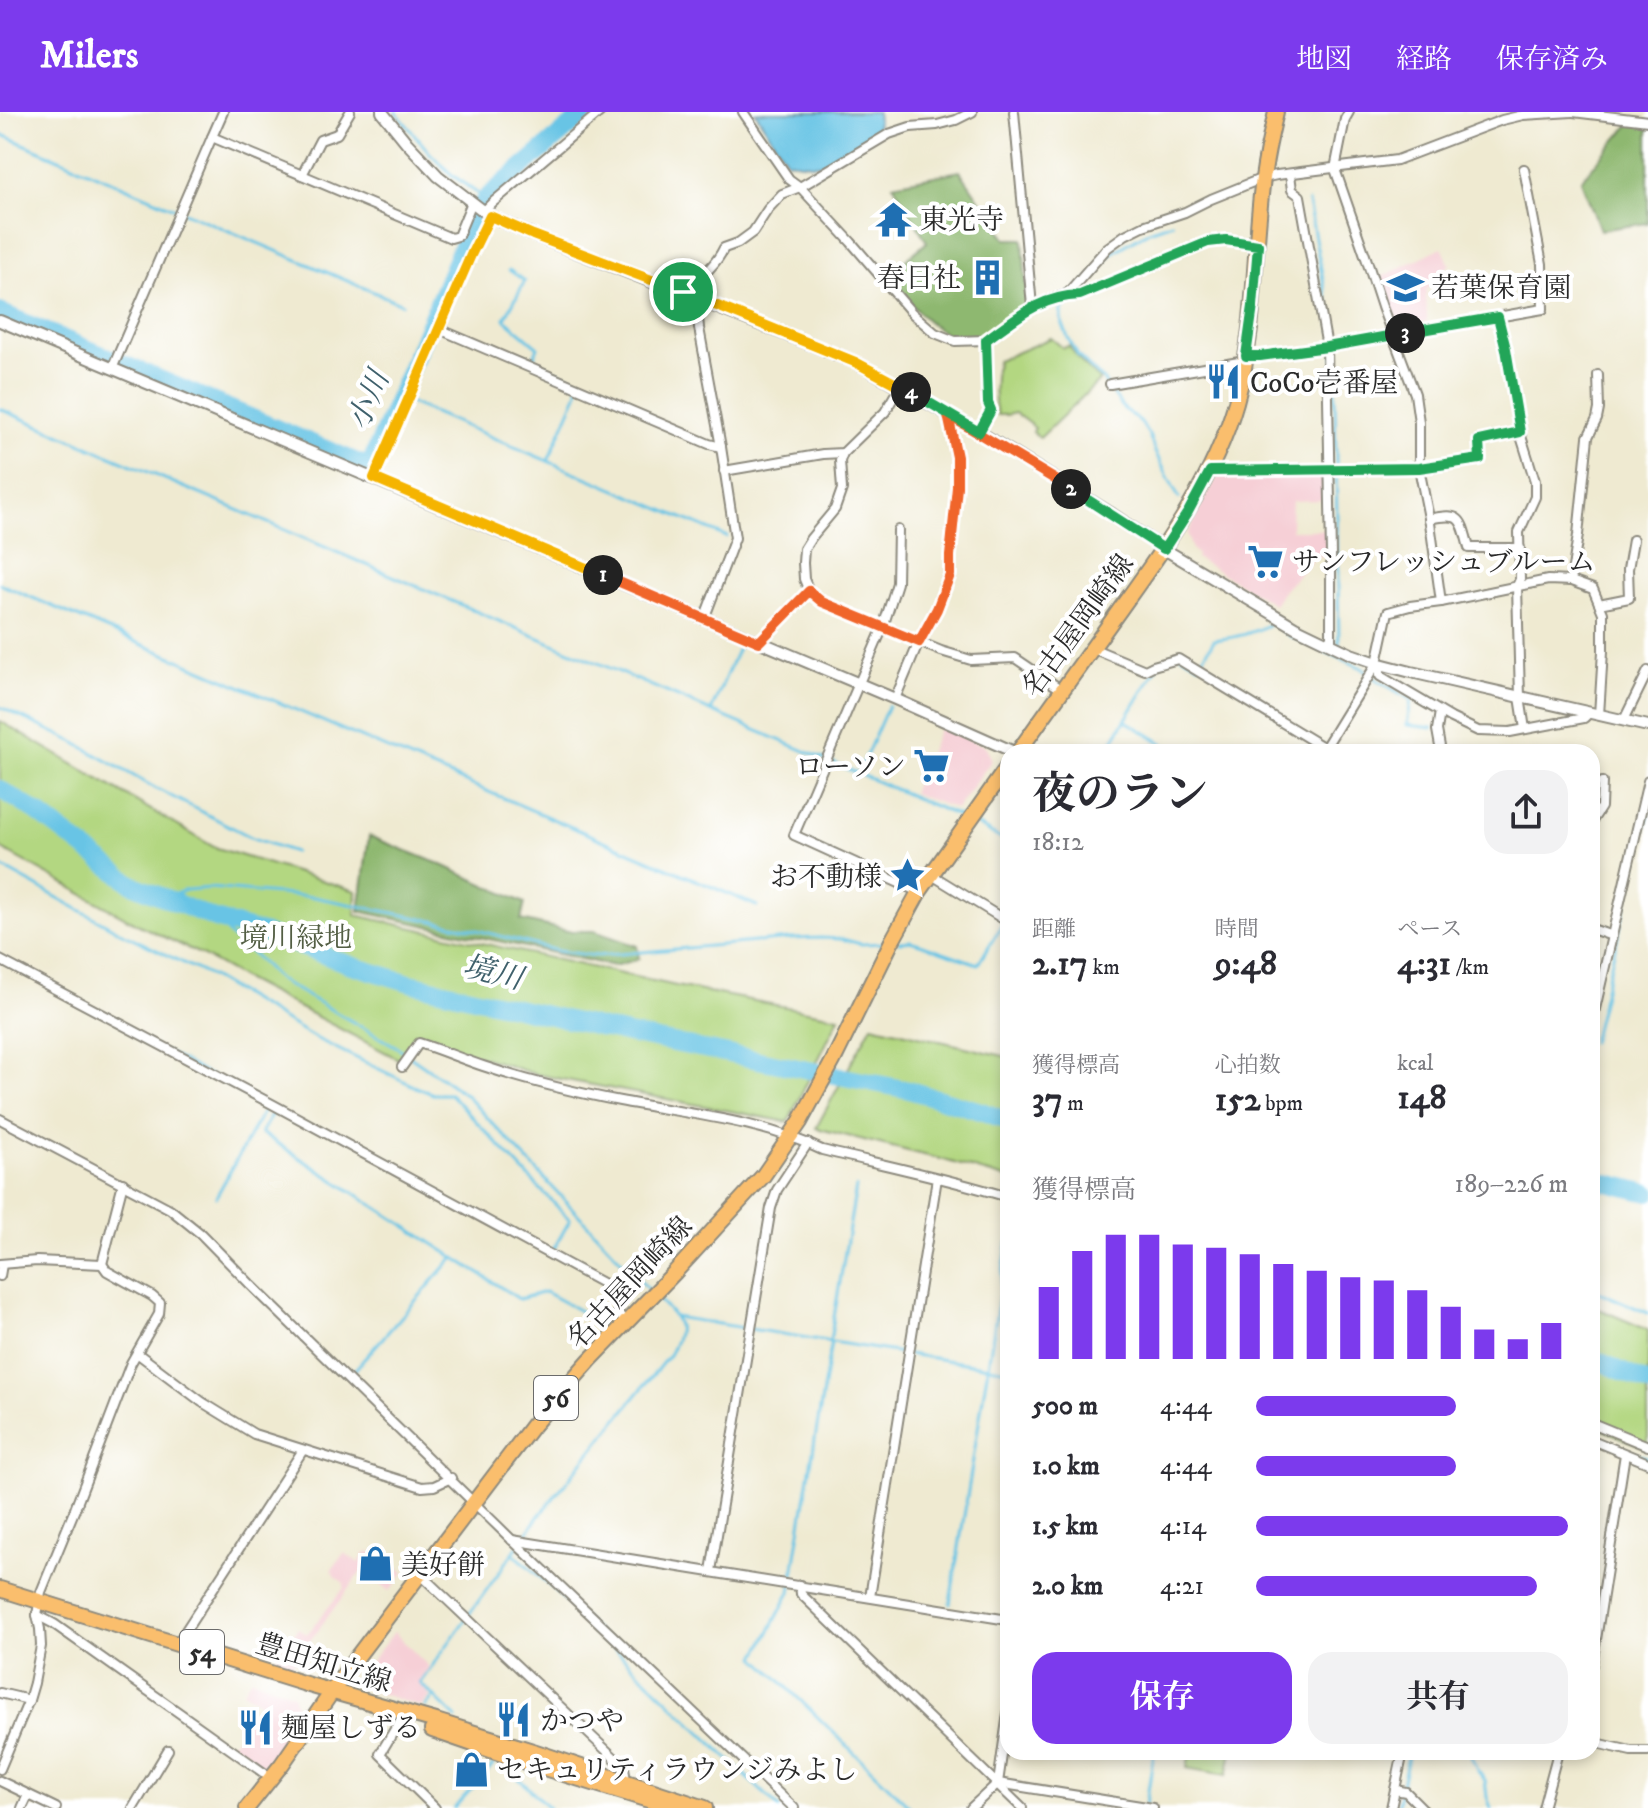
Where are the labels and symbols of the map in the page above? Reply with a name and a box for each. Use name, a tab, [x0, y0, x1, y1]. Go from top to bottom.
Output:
temple icon: 東光寺	[875, 200, 913, 238]
place label: 東光寺	[920, 203, 1004, 238]
pin	[649, 258, 717, 326]
building icon: 春日社	[968, 258, 1006, 296]
place label: 春日社	[877, 261, 961, 296]
school or university icon: 若葉保育園	[1386, 268, 1424, 306]
place label: 若葉保育園	[1431, 271, 1571, 306]
pin: 3	[1385, 313, 1425, 353]
water label: 小川	[341, 363, 399, 435]
restaurant icon: CoCo壱番屋	[1205, 363, 1243, 401]
place label: CoCo壱番屋	[1250, 366, 1398, 401]
pin: 4	[891, 372, 931, 412]
pin: 2	[1051, 469, 1091, 509]
supermarket icon: サンフレッシュブルーム	[1247, 542, 1285, 580]
place label: サンフレッシュブルーム	[1292, 545, 1596, 580]
street label: 名古屋岡崎線	[1015, 548, 1142, 704]
pin: 1	[583, 555, 623, 595]
supermarket icon: ローソン	[913, 747, 951, 785]
place label: ローソン	[795, 750, 906, 785]
place icon: お不動様	[889, 857, 927, 895]
place label: お不動様	[770, 860, 882, 895]
park label: 境川緑地	[240, 921, 352, 956]
water label: 境川	[459, 948, 529, 999]
street label: 名古屋岡崎線	[560, 1210, 700, 1356]
road number: 56	[534, 1376, 578, 1420]
shop icon: 美好餅	[356, 1545, 394, 1583]
place label: 美好餅	[401, 1548, 485, 1583]
street label: 豊田知立線	[251, 1626, 396, 1701]
road number: 54	[180, 1630, 224, 1674]
restaurant icon: かつや	[495, 1701, 533, 1739]
place label: かつや	[540, 1704, 624, 1739]
restaurant icon: 麺屋しずる	[236, 1708, 274, 1746]
place label: 麺屋しずる	[281, 1711, 421, 1746]
shop icon: セキュリティラウンジみよし	[452, 1750, 490, 1788]
place label: セキュリティラウンジみよし	[497, 1753, 858, 1788]

